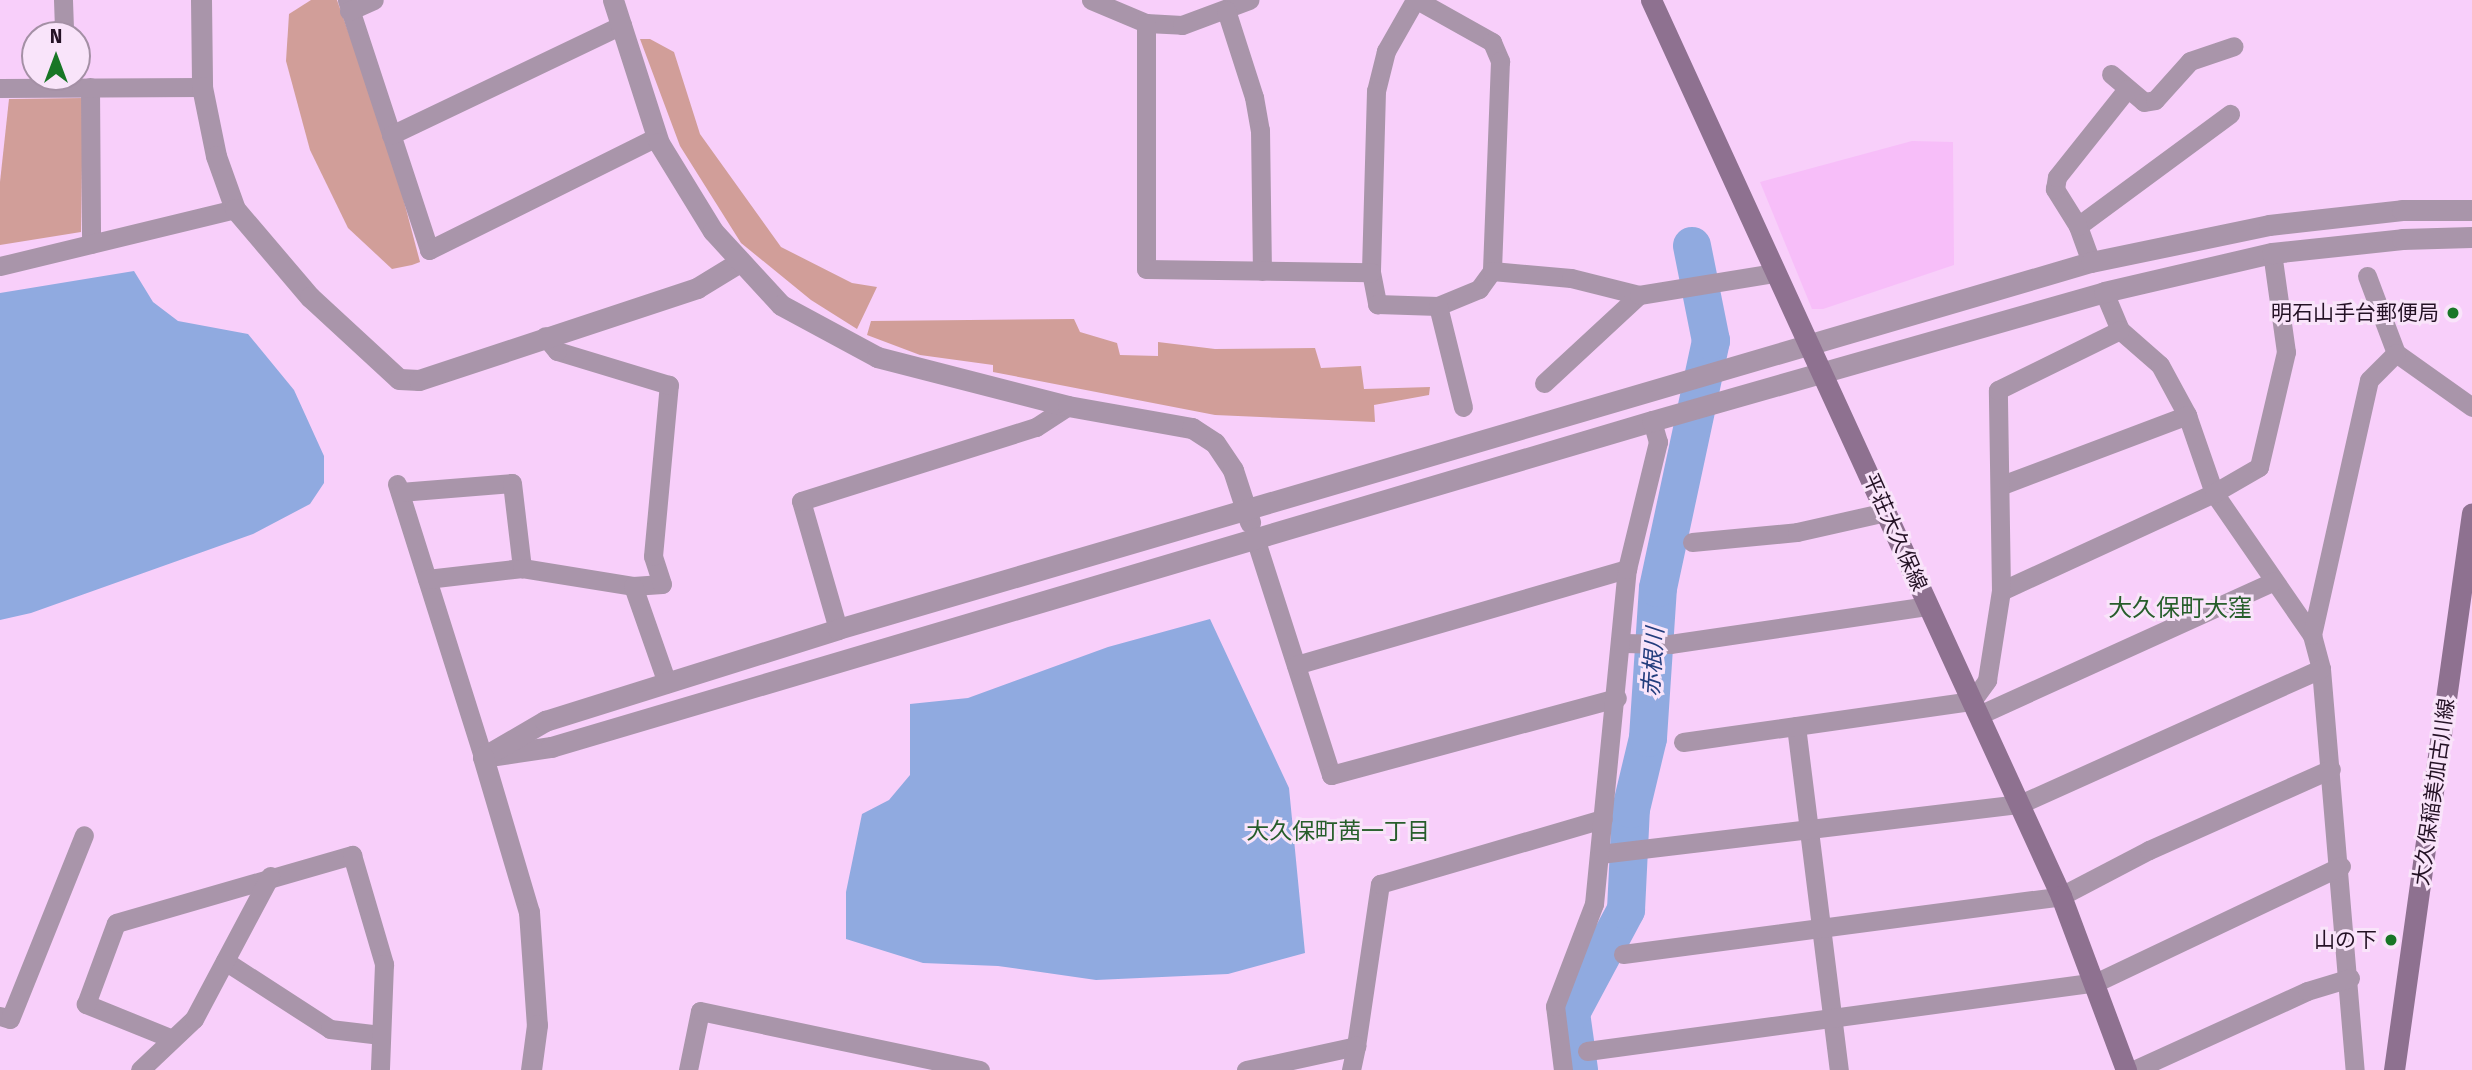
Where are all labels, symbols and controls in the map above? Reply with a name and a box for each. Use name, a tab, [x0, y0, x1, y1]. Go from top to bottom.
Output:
north arrow	[21, 21, 91, 91]
text: N	[50, 25, 62, 48]
place label: 明石山手台郵便局	[2271, 300, 2439, 326]
marker: 明石山手台郵便局	[2445, 305, 2461, 321]
street label: 平荘大久保線	[1858, 469, 1932, 595]
district label: 大久保町大窪	[2108, 595, 2252, 623]
water label: 赤根川	[1637, 627, 1669, 697]
street label: 大久保稲美加古川線	[2408, 697, 2460, 887]
district label: 大久保町茜一丁目	[1246, 817, 1430, 845]
place label: 山の下	[2314, 927, 2377, 953]
marker: 山の下	[2383, 932, 2399, 948]

